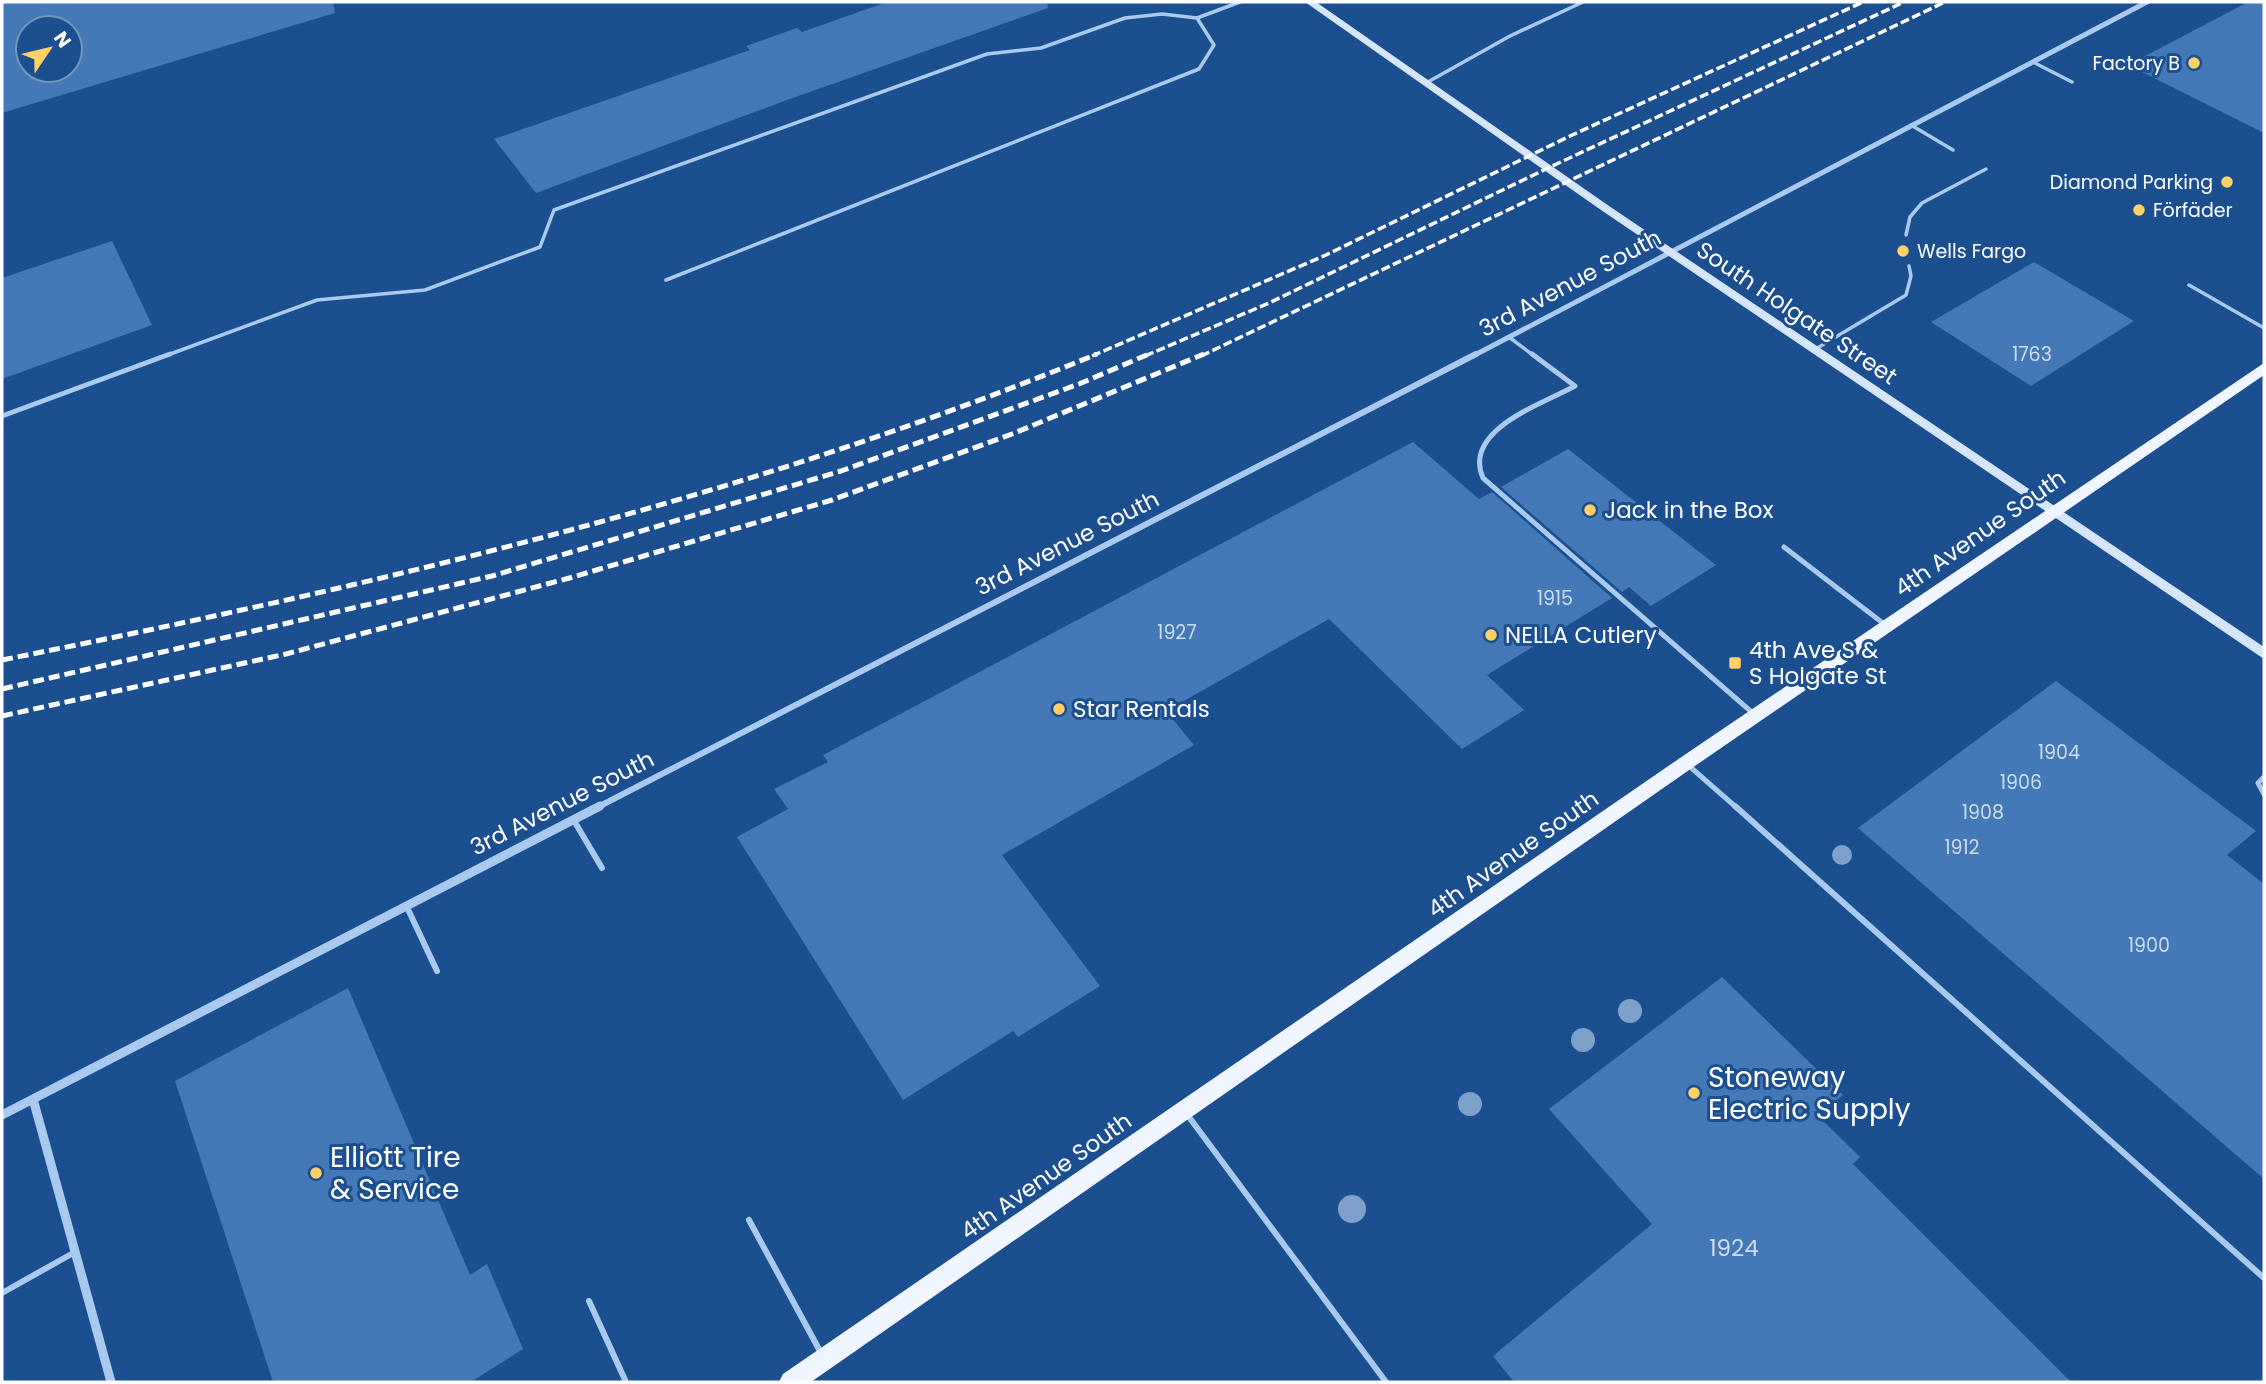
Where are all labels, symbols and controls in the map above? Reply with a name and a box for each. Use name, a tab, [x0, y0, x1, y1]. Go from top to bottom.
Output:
north arrow	[14, 14, 84, 84]
text: N	[47, 26, 78, 53]
place label: Factory B	[2092, 50, 2180, 77]
marker: Factory B	[2186, 55, 2202, 71]
place label: Diamond Parking	[2050, 169, 2213, 196]
marker: Diamond Parking	[2219, 174, 2235, 190]
place label: Förfäder	[2153, 197, 2233, 224]
marker: Förfäder	[2131, 202, 2147, 218]
street label: 3rd Avenue South	[1473, 221, 1667, 345]
street label: South Holgate Street	[1690, 234, 1904, 392]
place label: Wells Fargo	[1917, 238, 2026, 265]
marker: Wells Fargo	[1895, 243, 1911, 259]
house number: 1763	[2012, 341, 2052, 368]
street label: 4th Avenue South	[1888, 462, 2072, 604]
street label: 3rd Avenue South	[970, 483, 1164, 603]
place label: Jack in the Box	[1604, 494, 1774, 526]
marker: Jack in the Box	[1582, 502, 1598, 518]
house number: 1915	[1537, 585, 1573, 612]
house number: 1927	[1157, 619, 1197, 646]
place label: NELLA Cutlery	[1505, 619, 1657, 651]
marker: NELLA Cutlery	[1483, 627, 1499, 643]
place label: 4th Ave S & S Holgate St	[1749, 634, 1887, 692]
marker: 4th Ave S & S Holgate St	[1727, 655, 1743, 671]
place label: Star Rentals	[1073, 693, 1210, 725]
marker: Star Rentals	[1051, 701, 1067, 717]
house number: 1904	[2038, 739, 2080, 766]
street label: 3rd Avenue South	[465, 743, 659, 863]
house number: 1906	[2000, 769, 2042, 796]
street label: 4th Avenue South	[1421, 783, 1605, 925]
house number: 1908	[1962, 799, 2004, 826]
house number: 1912	[1944, 834, 1980, 861]
house number: 1900	[2128, 932, 2170, 959]
place label: Stoneway Electric Supply	[1708, 1058, 1911, 1129]
marker: Stoneway Electric Supply	[1686, 1085, 1702, 1101]
street label: 4th Avenue South	[954, 1105, 1138, 1247]
place label: Elliott Tire & Service	[330, 1138, 461, 1209]
marker: Elliott Tire & Service	[308, 1165, 324, 1181]
house number: 1924	[1709, 1232, 1759, 1264]

